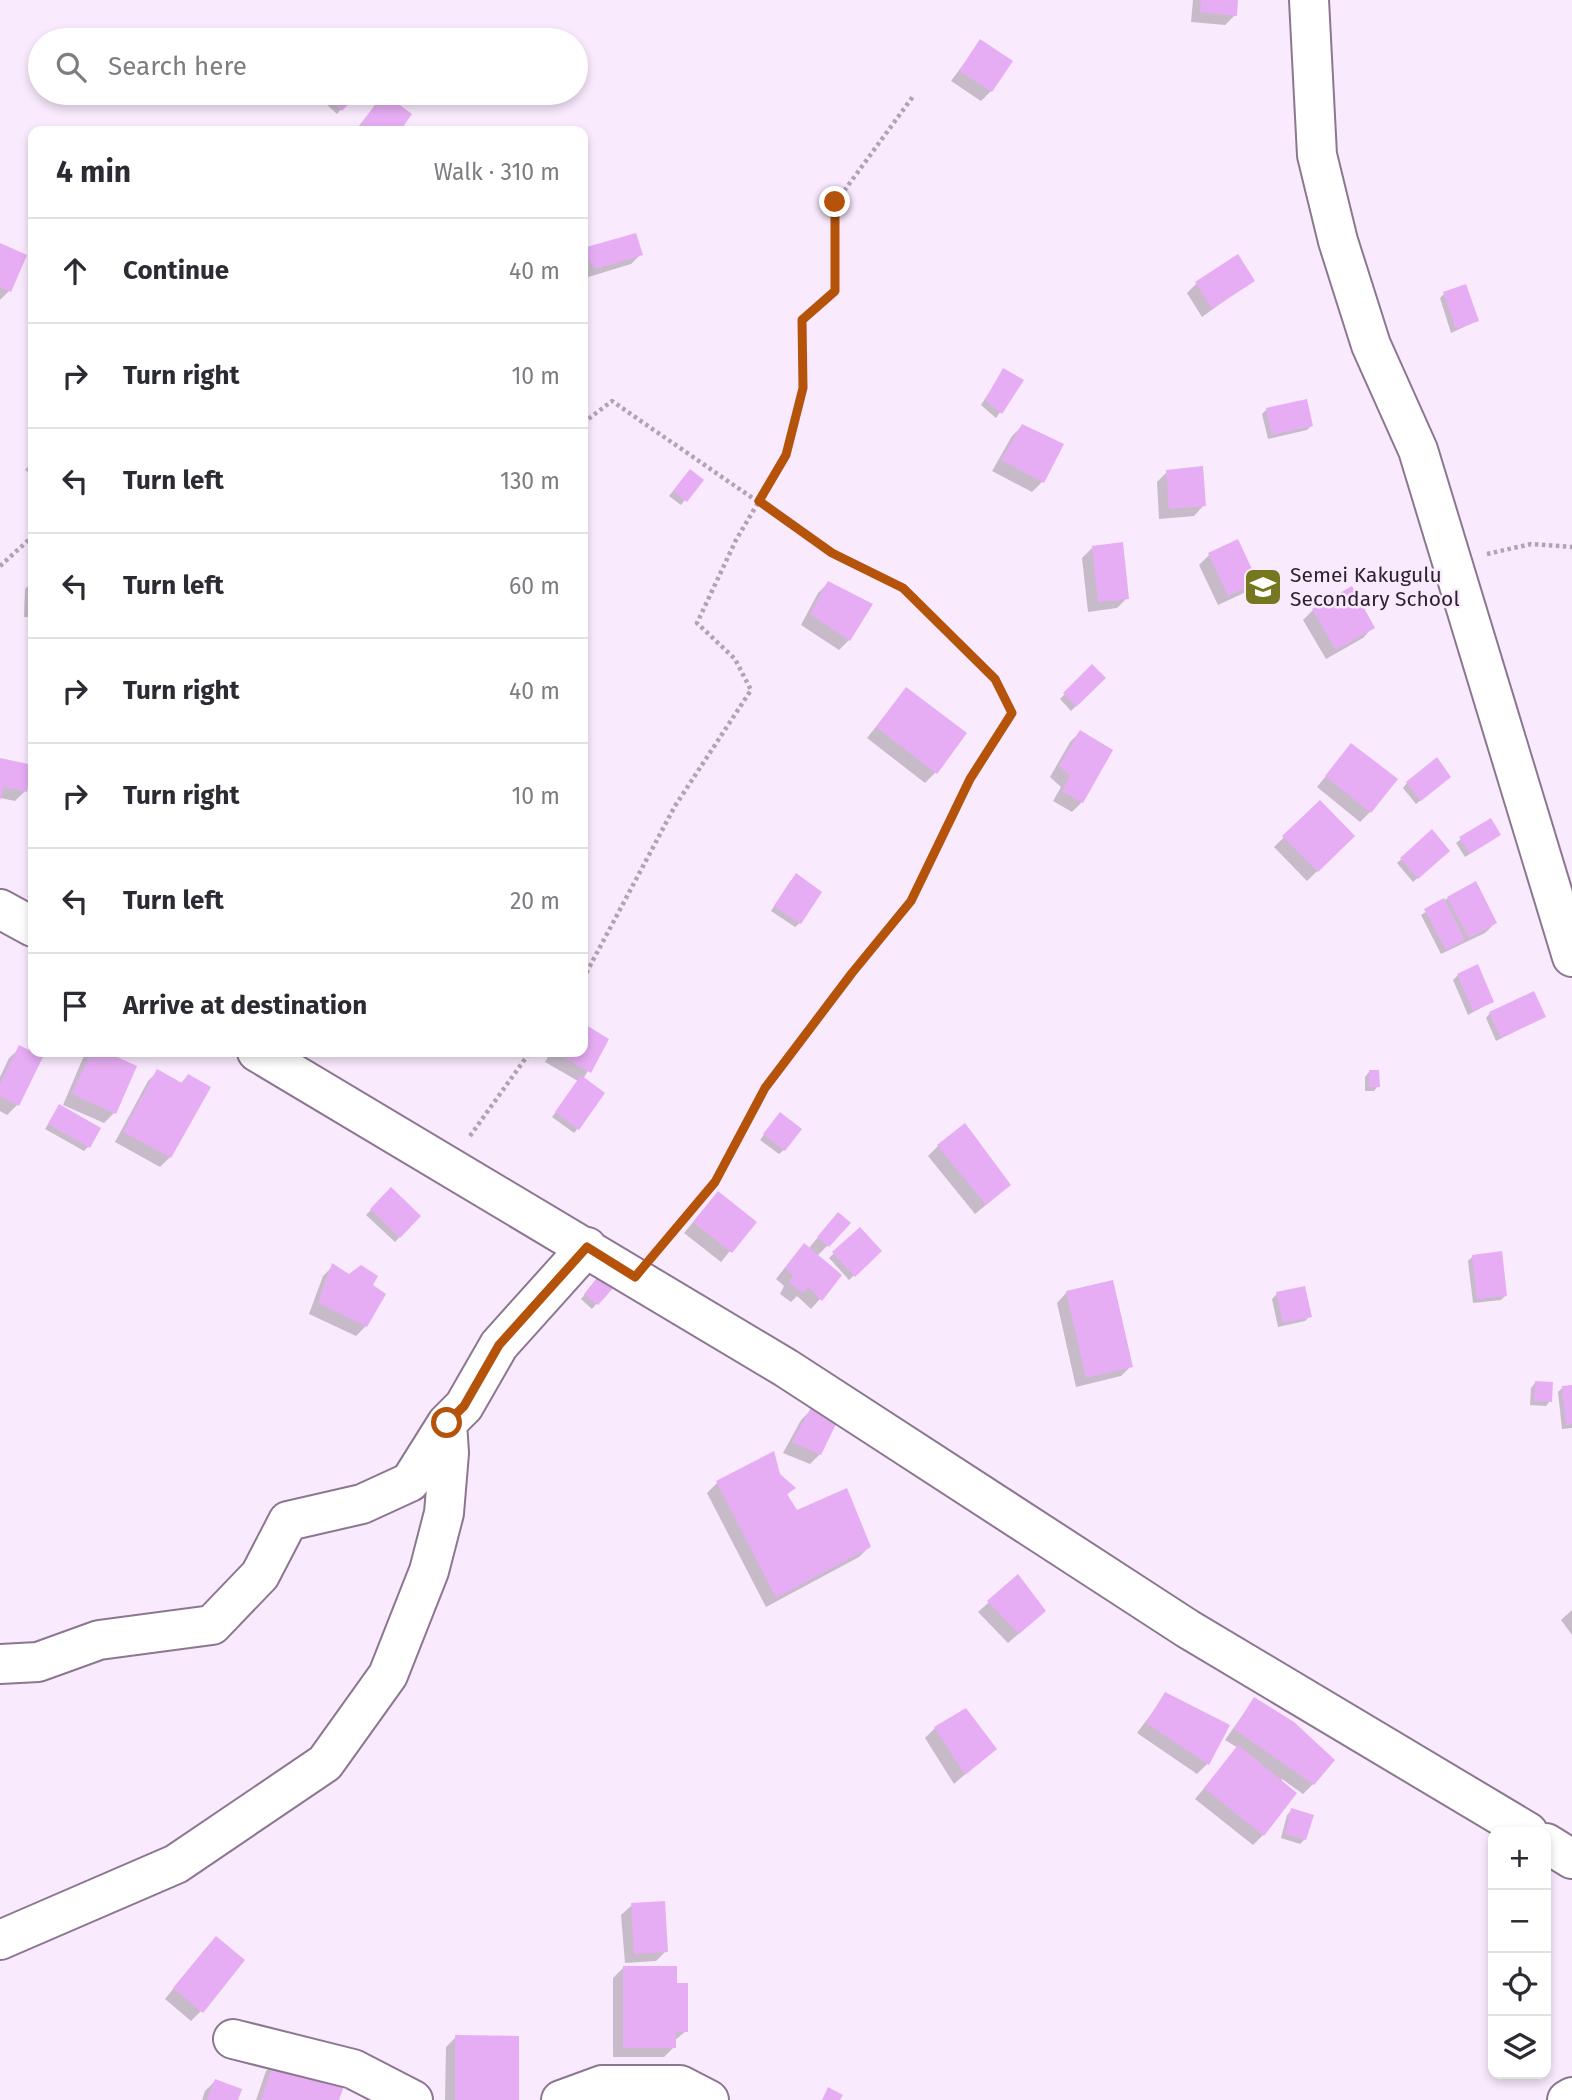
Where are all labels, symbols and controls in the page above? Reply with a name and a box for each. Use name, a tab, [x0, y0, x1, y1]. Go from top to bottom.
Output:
search box	[28, 28, 588, 105]
icon: search	[52, 48, 90, 86]
text: Search here	[108, 51, 247, 82]
text: 4 min	[56, 154, 131, 190]
text: Walk · 310 m	[434, 158, 560, 186]
route end	[819, 186, 850, 217]
icon: ahead	[56, 252, 94, 290]
text: Continue	[123, 255, 229, 286]
text: 40 m	[509, 257, 560, 285]
icon: right	[56, 357, 94, 395]
text: Turn right	[123, 360, 240, 391]
text: 10 m	[511, 362, 560, 390]
icon: left	[56, 462, 94, 500]
text: Turn left	[123, 465, 224, 496]
text: 130 m	[500, 467, 560, 495]
place label: Semei Kakugulu Secondary School	[1290, 562, 1460, 612]
school or university icon: Semei Kakugulu Secondary School	[1242, 566, 1284, 608]
icon: left	[56, 567, 94, 605]
text: Turn left	[123, 570, 224, 601]
text: 60 m	[509, 572, 560, 600]
icon: right	[56, 672, 94, 710]
text: Turn right	[123, 675, 240, 706]
text: 40 m	[509, 677, 560, 705]
icon: right	[56, 777, 94, 815]
text: Turn right	[123, 780, 240, 811]
text: 10 m	[511, 782, 560, 810]
icon: left	[56, 882, 94, 920]
text: Turn left	[123, 885, 224, 916]
text: 20 m	[510, 887, 560, 915]
icon: arrive	[56, 987, 94, 1025]
text: Arrive at destination	[123, 990, 367, 1021]
route start	[431, 1407, 462, 1438]
map controls	[1488, 1827, 1551, 2079]
button: +	[1488, 1827, 1551, 1890]
button: −	[1488, 1890, 1551, 1953]
button: locate	[1488, 1953, 1551, 2016]
button: layers	[1488, 2016, 1551, 2079]

